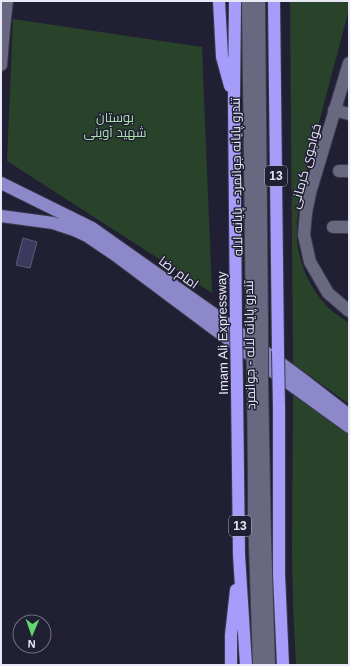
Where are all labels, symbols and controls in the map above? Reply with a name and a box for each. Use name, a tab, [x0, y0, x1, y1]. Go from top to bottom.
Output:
street label: تندرو پایانه جوانمرد - پایانه لاله	[228, 97, 247, 256]
park label: بوستان شهید آوینی	[83, 110, 147, 140]
street label: خواجوی کرمانی	[287, 122, 324, 210]
road number: 13	[265, 166, 287, 186]
street label: امام رضا	[155, 253, 201, 293]
street label: Imam Ali Expressway	[214, 271, 231, 395]
street label: تندرو پایانه لاله - جوانمرد	[241, 280, 260, 410]
road number: 13	[229, 516, 251, 536]
north arrow	[12, 614, 52, 654]
text: N	[27, 638, 36, 650]

